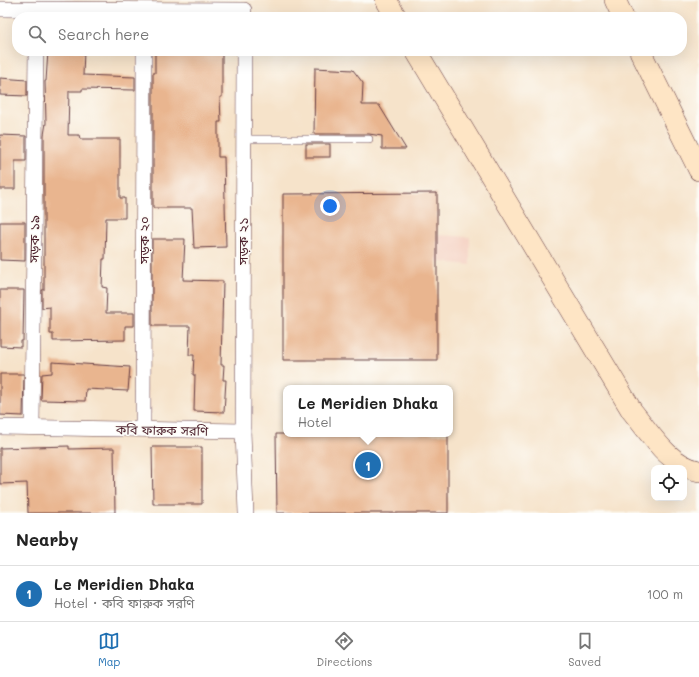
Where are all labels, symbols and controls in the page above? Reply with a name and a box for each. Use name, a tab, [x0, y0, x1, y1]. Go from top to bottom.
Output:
search box	[12, 12, 687, 56]
icon: search	[26, 23, 48, 45]
text: Search here	[58, 24, 149, 44]
your location	[320, 196, 340, 216]
street label: সড়ক ১৯	[25, 215, 42, 264]
street label: সড়ক ২০	[135, 216, 152, 265]
street label: সড়ক ২১	[234, 217, 251, 266]
popup	[283, 385, 453, 437]
text: Le Meridien Dhaka	[298, 393, 438, 413]
text: Hotel	[298, 413, 332, 430]
street label: কবি ফারুক সরণি	[115, 420, 209, 439]
pin: 1	[355, 450, 381, 480]
map controls	[651, 465, 687, 501]
button: locate	[651, 465, 687, 501]
text: Nearby	[16, 528, 78, 550]
text: Le Meridien Dhaka	[54, 574, 195, 594]
text: 1	[26, 585, 32, 602]
text: 100 m	[647, 585, 683, 602]
text: Hotel · কবি ফারুক সরণি	[54, 594, 194, 611]
tab: Map	[98, 630, 120, 669]
tab: Directions	[316, 630, 372, 669]
tab: Saved	[568, 630, 601, 669]

